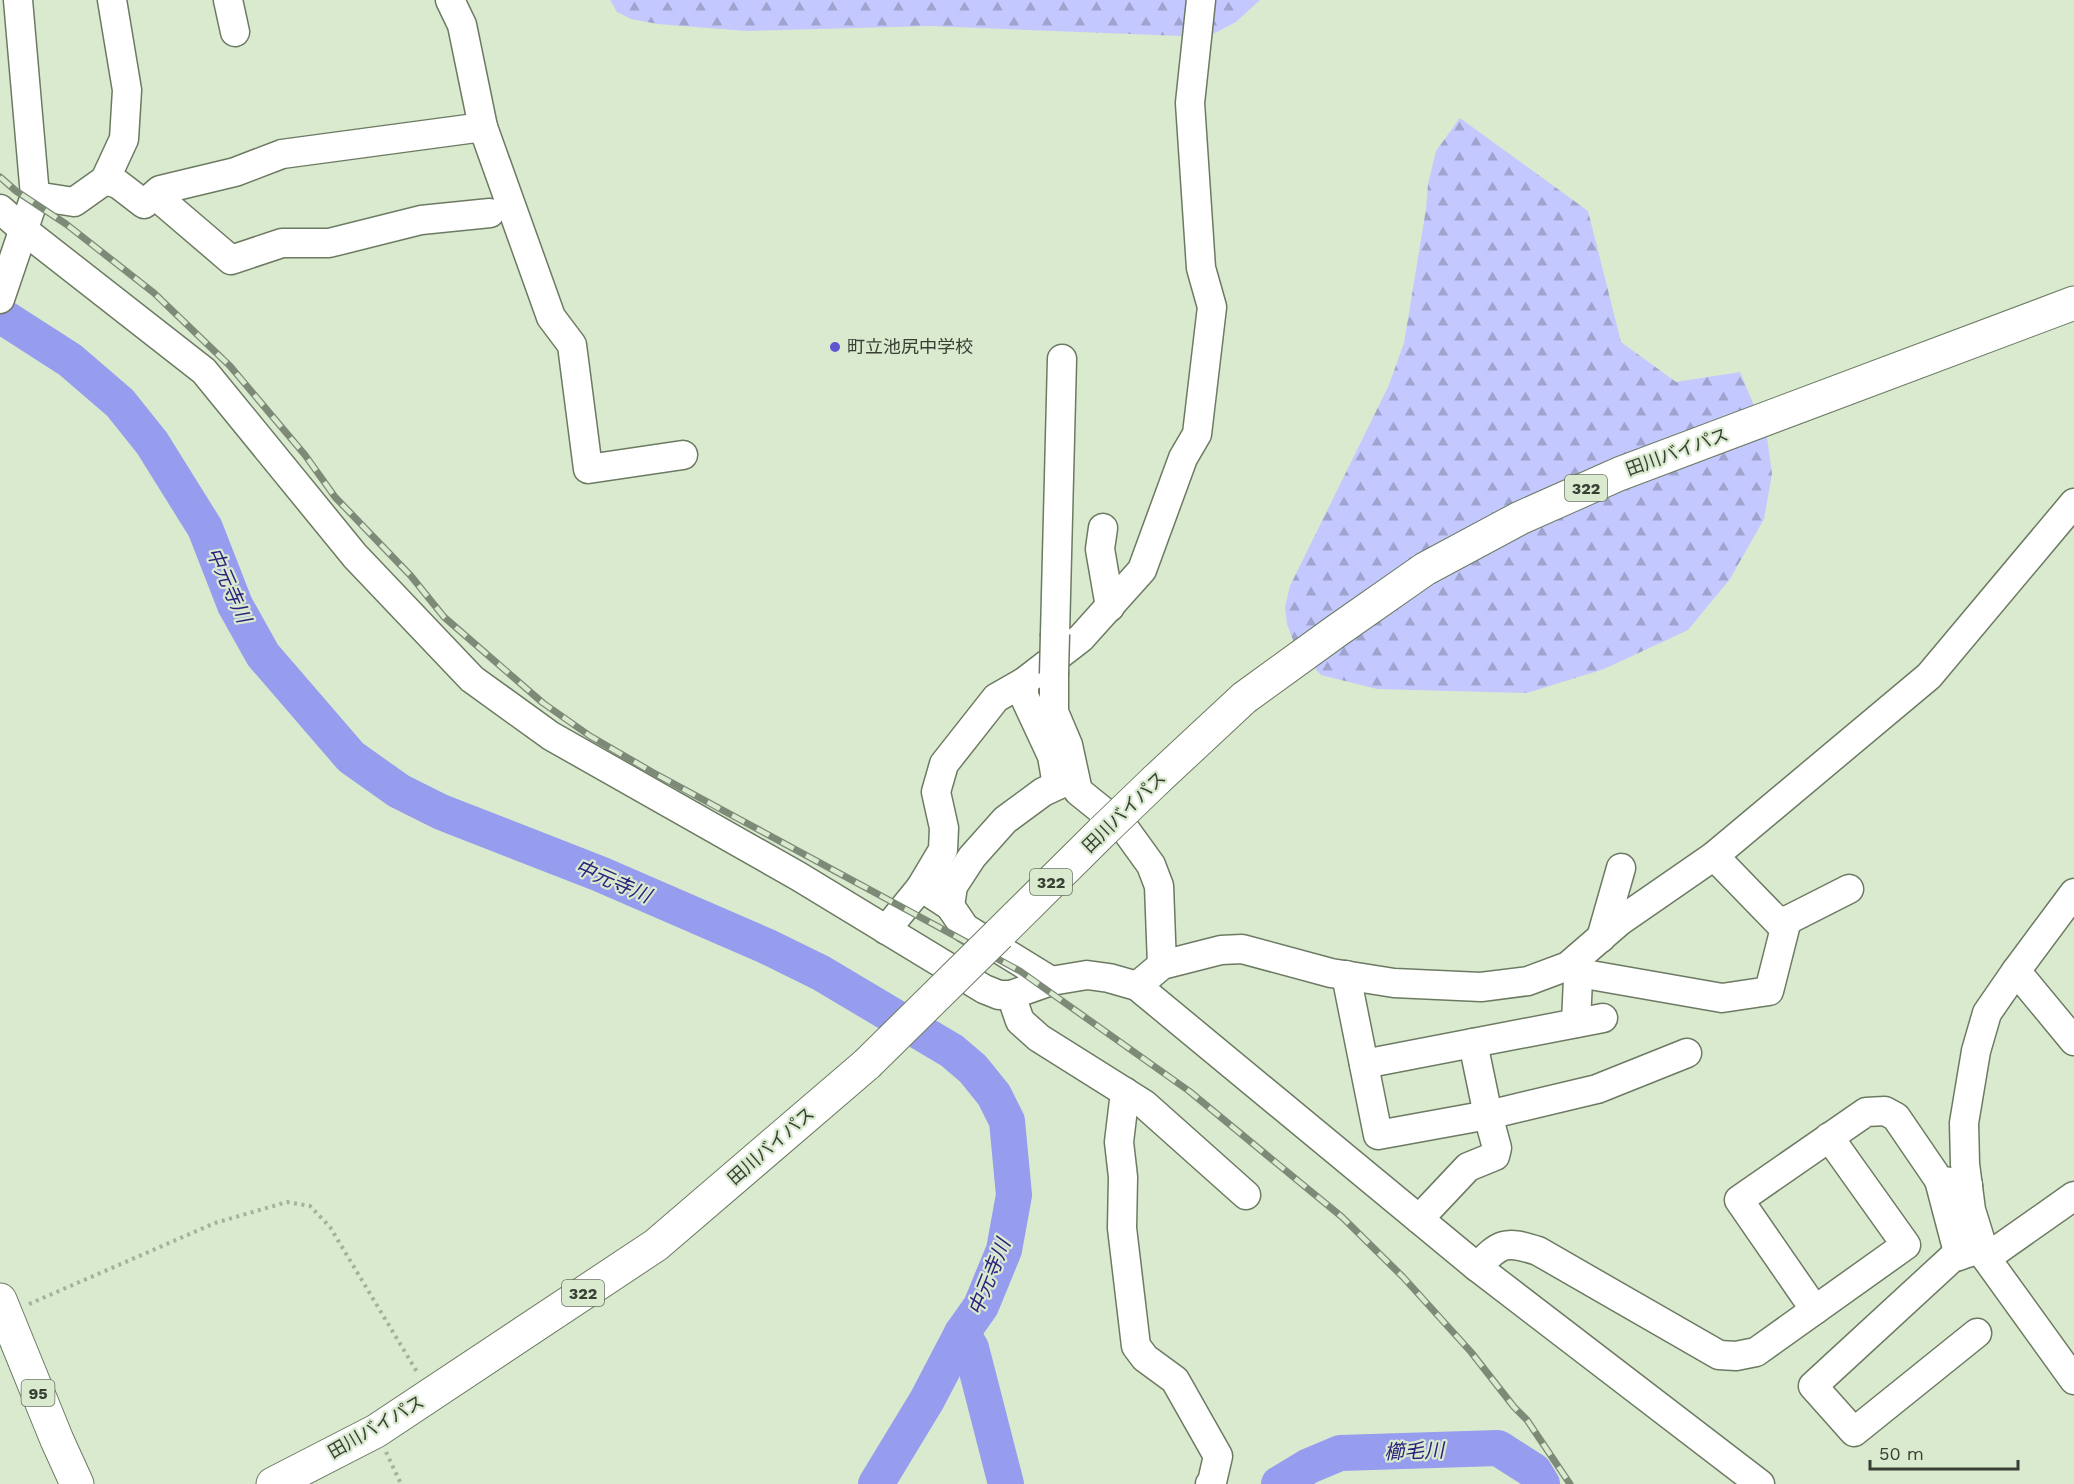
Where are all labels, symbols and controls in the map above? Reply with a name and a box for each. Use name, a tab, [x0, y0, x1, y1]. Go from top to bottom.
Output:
place label: 町立池尻中学校	[847, 336, 973, 357]
marker: 町立池尻中学校	[828, 340, 842, 354]
street label: 田川バイパス	[1623, 423, 1731, 480]
road number: 322	[1565, 475, 1607, 501]
water label: 中元寺川	[202, 544, 257, 628]
street label: 田川バイパス	[1078, 767, 1170, 857]
water label: 中元寺川	[571, 854, 656, 908]
road number: 322	[1030, 869, 1072, 895]
street label: 田川バイパス	[723, 1102, 818, 1189]
water label: 中元寺川	[963, 1234, 1016, 1319]
road number: 322	[562, 1280, 604, 1306]
road number: 95	[22, 1380, 54, 1406]
street label: 田川バイパス	[324, 1391, 428, 1463]
scale bar	[1870, 1433, 2018, 1471]
water label: 櫛毛川	[1384, 1438, 1446, 1464]
text: 50 m	[1879, 1443, 1924, 1464]

